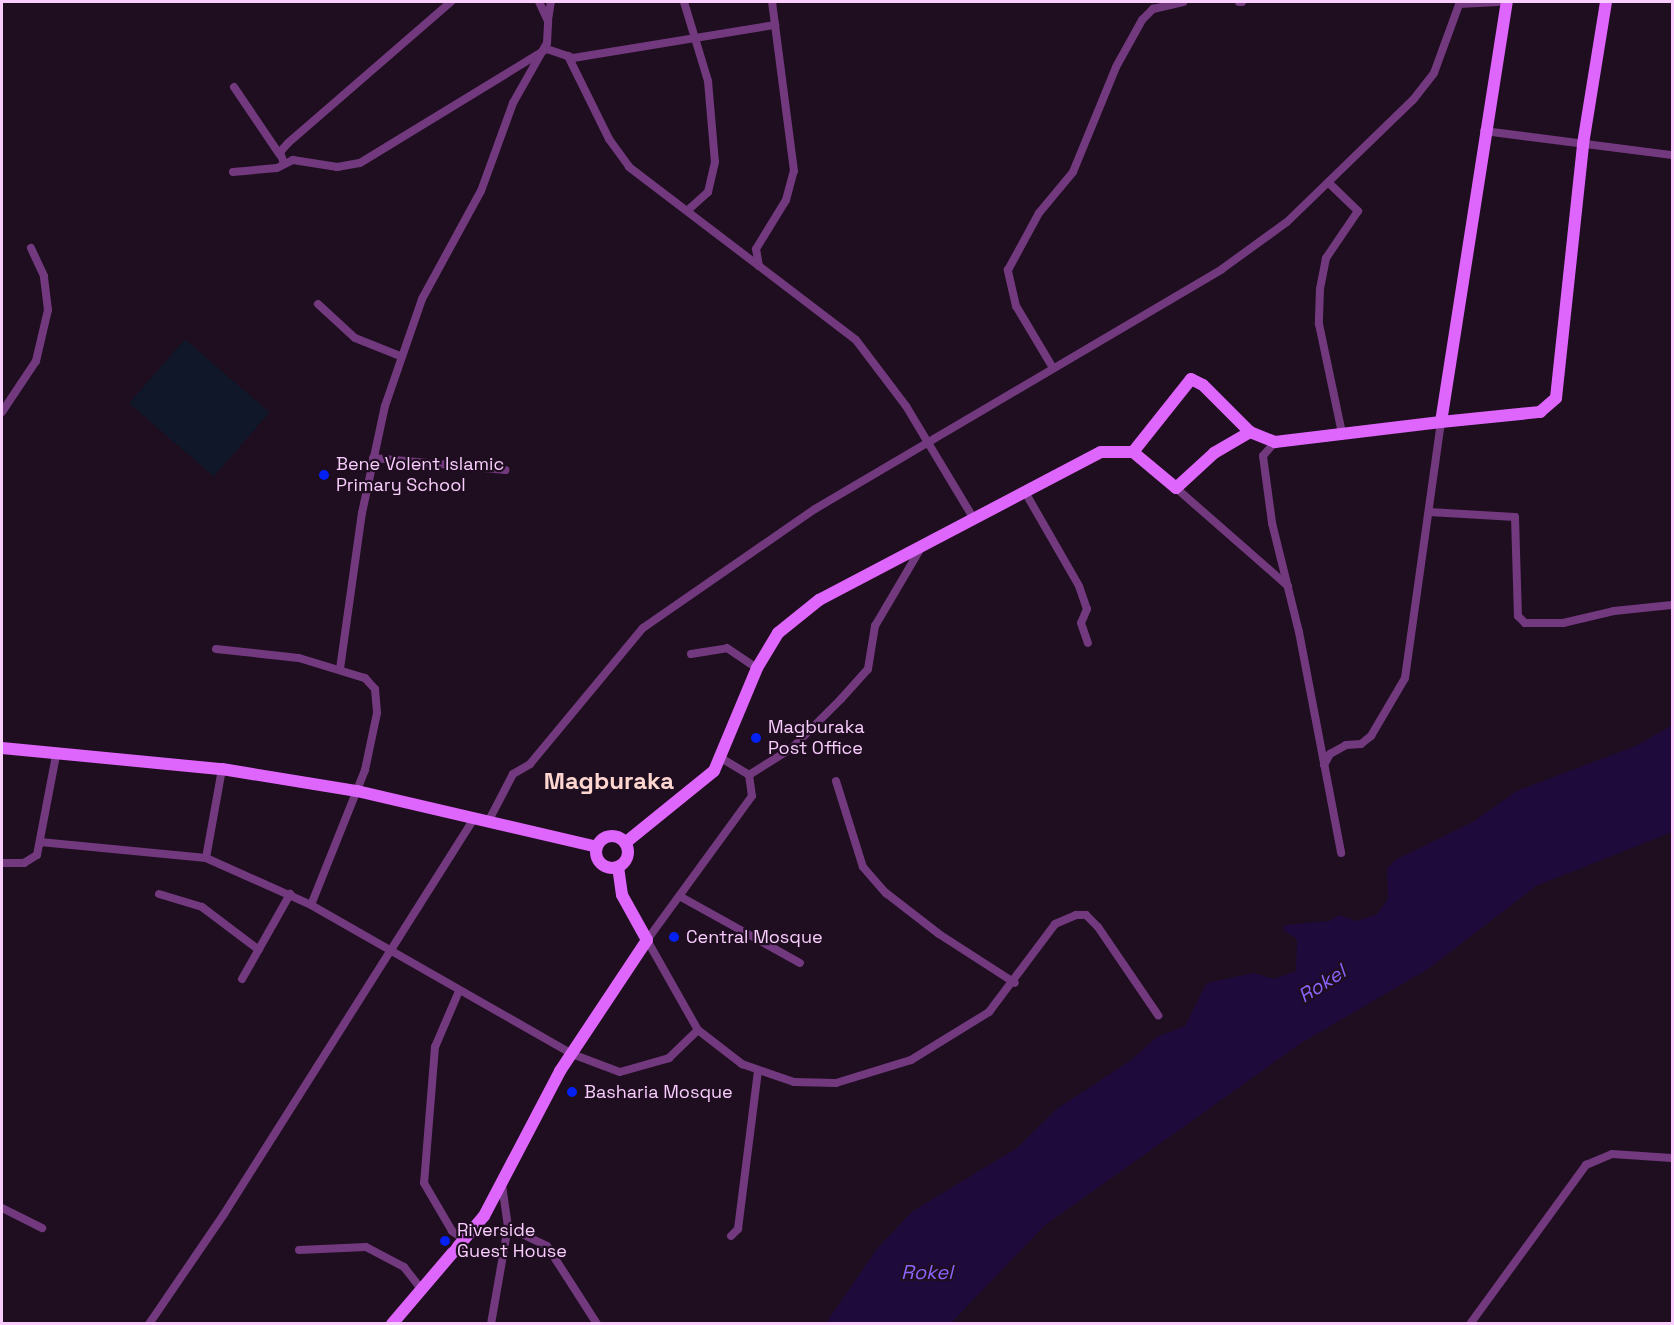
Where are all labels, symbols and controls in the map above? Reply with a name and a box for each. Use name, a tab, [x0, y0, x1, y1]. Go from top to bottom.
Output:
place label: Bene Volent Islamic Primary School	[336, 454, 505, 496]
marker: Bene Volent Islamic Primary School	[317, 468, 331, 482]
place label: Magburaka Post Office	[768, 717, 864, 760]
marker: Magburaka Post Office	[749, 731, 763, 745]
district label: Magburaka	[544, 767, 674, 795]
place label: Central Mosque	[686, 926, 823, 948]
marker: Central Mosque	[667, 930, 681, 944]
water label: Rokel	[1294, 960, 1350, 1008]
place label: Basharia Mosque	[584, 1081, 733, 1103]
marker: Basharia Mosque	[565, 1085, 579, 1099]
place label: Riverside Guest House	[457, 1220, 567, 1262]
marker: Riverside Guest House	[438, 1234, 452, 1248]
water label: Rokel	[901, 1260, 953, 1284]

